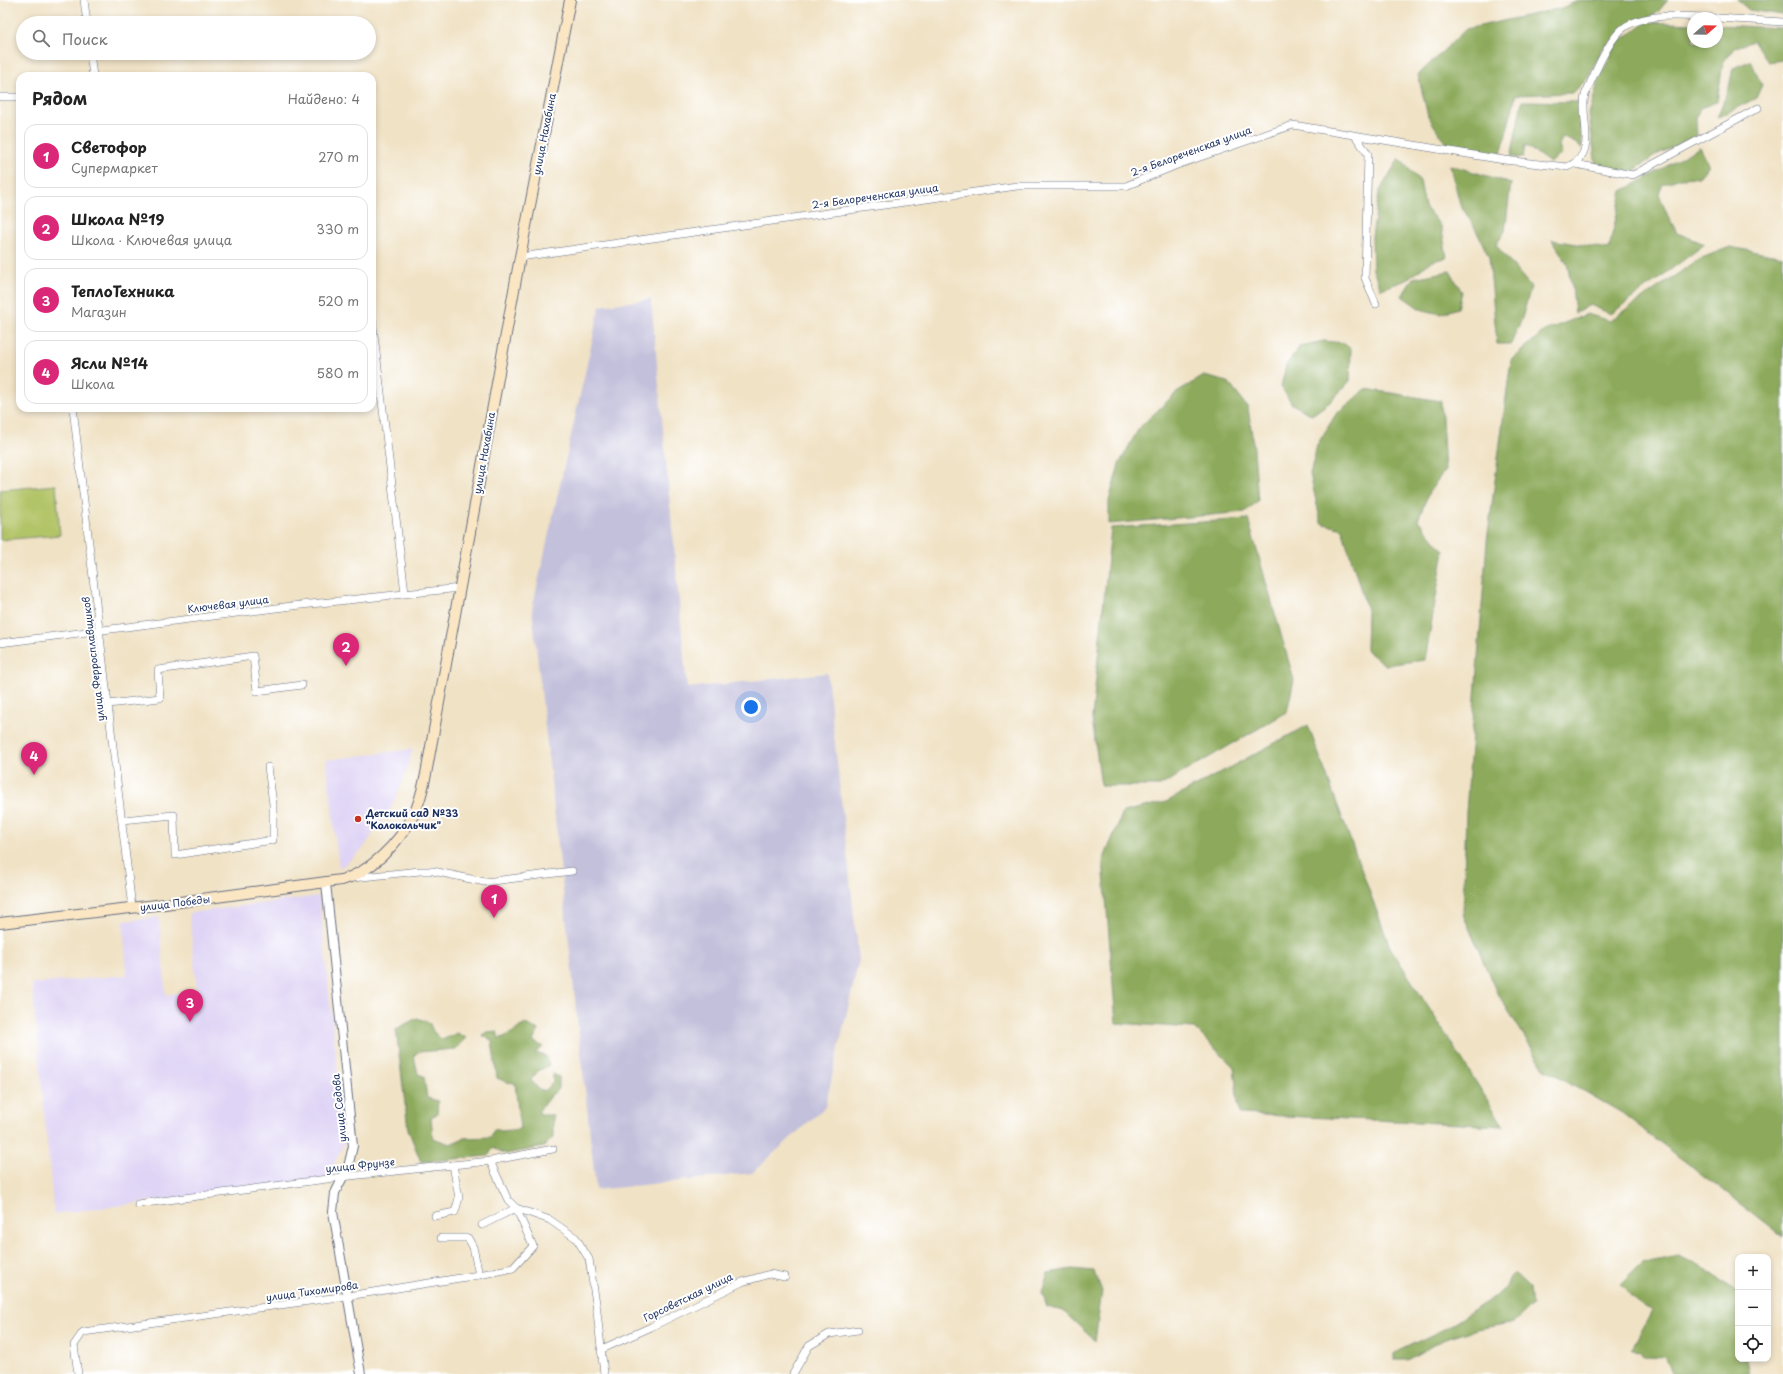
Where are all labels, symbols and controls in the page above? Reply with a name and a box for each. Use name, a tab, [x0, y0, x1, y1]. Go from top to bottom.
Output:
north arrow	[1687, 12, 1723, 48]
search box	[16, 16, 376, 60]
icon: search	[30, 27, 52, 49]
text: Поиск	[62, 27, 108, 50]
text: Рядом	[32, 85, 87, 111]
text: Найдено: 4	[288, 89, 360, 108]
street label: улица Нахабина	[528, 91, 559, 176]
street label: 2-я Белореченская улица	[1128, 121, 1254, 179]
text: Светофор	[71, 135, 147, 158]
text: 1	[43, 147, 49, 166]
text: 270 m	[318, 147, 359, 166]
text: Супермаркет	[71, 158, 158, 177]
street label: 2-я Белореченская улица	[811, 179, 940, 212]
text: Школа №19	[71, 207, 164, 230]
text: 2	[41, 219, 51, 238]
text: 330 m	[316, 219, 359, 238]
text: Школа · Ключевая улица	[71, 230, 232, 249]
text: ТеплоТехника	[71, 279, 175, 302]
text: 3	[42, 291, 50, 310]
text: 520 m	[317, 291, 359, 310]
text: Магазин	[71, 302, 127, 321]
text: Ясли №14	[71, 351, 148, 374]
text: 4	[42, 363, 50, 382]
text: 580 m	[317, 363, 359, 382]
text: Школа	[71, 374, 115, 393]
street label: улица Нахабина	[469, 410, 498, 495]
street label: Ключевая улица	[187, 591, 270, 616]
street label: улица Ферросплавщиков	[77, 596, 108, 722]
pin: 2	[333, 633, 359, 666]
your location	[741, 697, 761, 717]
pin: 4	[21, 742, 47, 775]
place label: Детский сад №33 "Колокольчик"	[365, 805, 459, 832]
marker: Детский сад №33 "Колокольчик"	[353, 814, 363, 824]
pin: 1	[481, 885, 507, 918]
street label: улица Победы	[139, 891, 211, 914]
pin: 3	[177, 989, 203, 1022]
street label: улица Седова	[327, 1072, 350, 1143]
street label: улица Фрунзе	[325, 1153, 395, 1176]
map controls	[1735, 1254, 1771, 1362]
button: +	[1735, 1254, 1771, 1290]
street label: Горсоветская улица	[641, 1268, 736, 1325]
street label: улица Тихомирова	[265, 1277, 360, 1304]
button: −	[1735, 1290, 1771, 1326]
button: locate	[1735, 1326, 1771, 1362]

